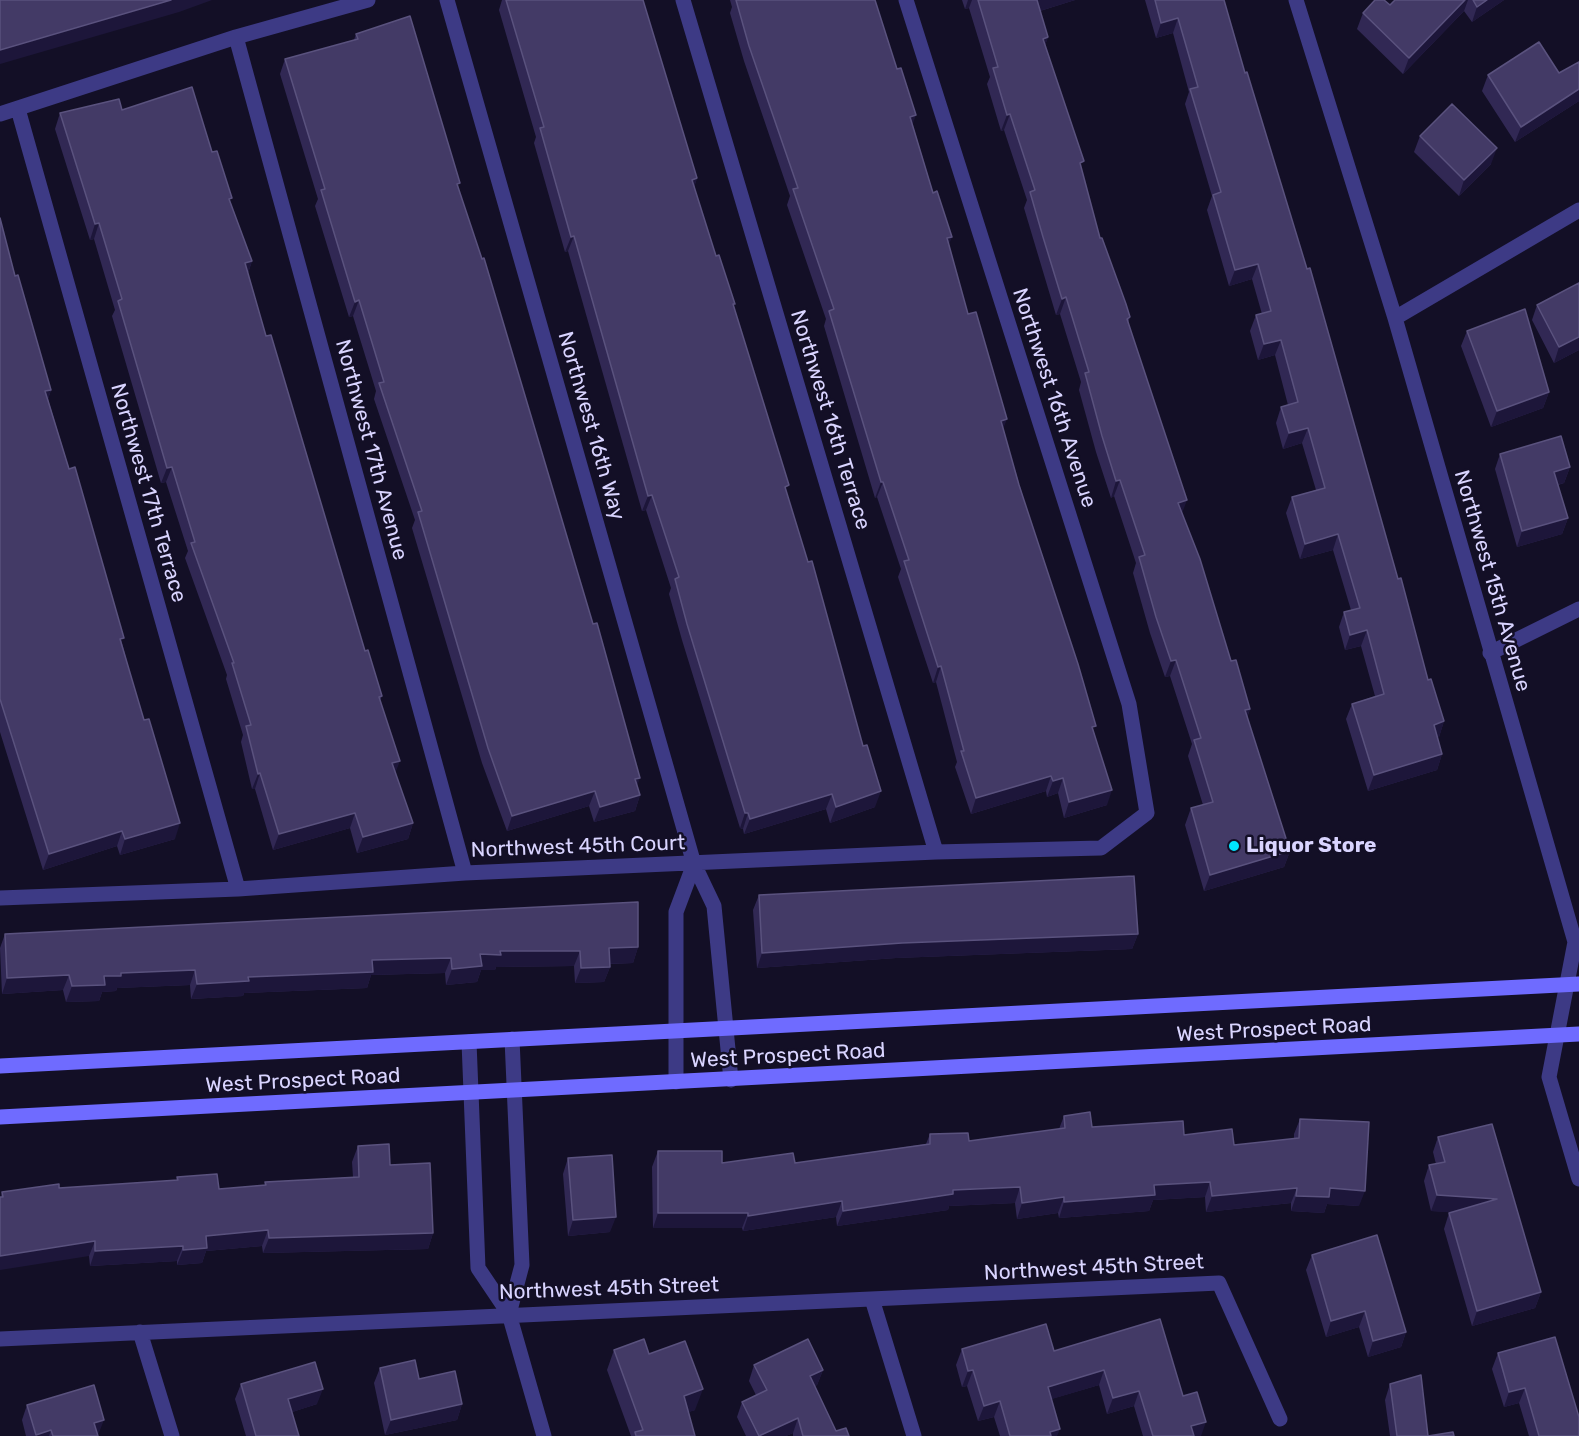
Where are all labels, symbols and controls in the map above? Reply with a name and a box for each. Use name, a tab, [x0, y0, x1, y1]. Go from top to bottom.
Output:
street label: Northwest 16th Avenue	[1007, 285, 1101, 511]
street label: Northwest 16th Terrace	[785, 307, 875, 533]
street label: Northwest 16th Way	[552, 329, 630, 523]
street label: Northwest 17th Avenue	[329, 337, 413, 563]
street label: Northwest 17th Terrace	[105, 381, 191, 605]
street label: Northwest 15th Avenue	[1448, 467, 1536, 695]
street label: Northwest 45th Court	[470, 831, 686, 863]
place label: Liquor Store	[1246, 833, 1377, 859]
marker: Liquor Store	[1227, 839, 1241, 853]
street label: West Prospect Road	[1176, 1012, 1372, 1048]
street label: West Prospect Road	[690, 1038, 886, 1074]
street label: West Prospect Road	[205, 1063, 401, 1099]
street label: Northwest 45th Street	[983, 1250, 1205, 1286]
street label: Northwest 45th Street	[499, 1273, 719, 1305]

